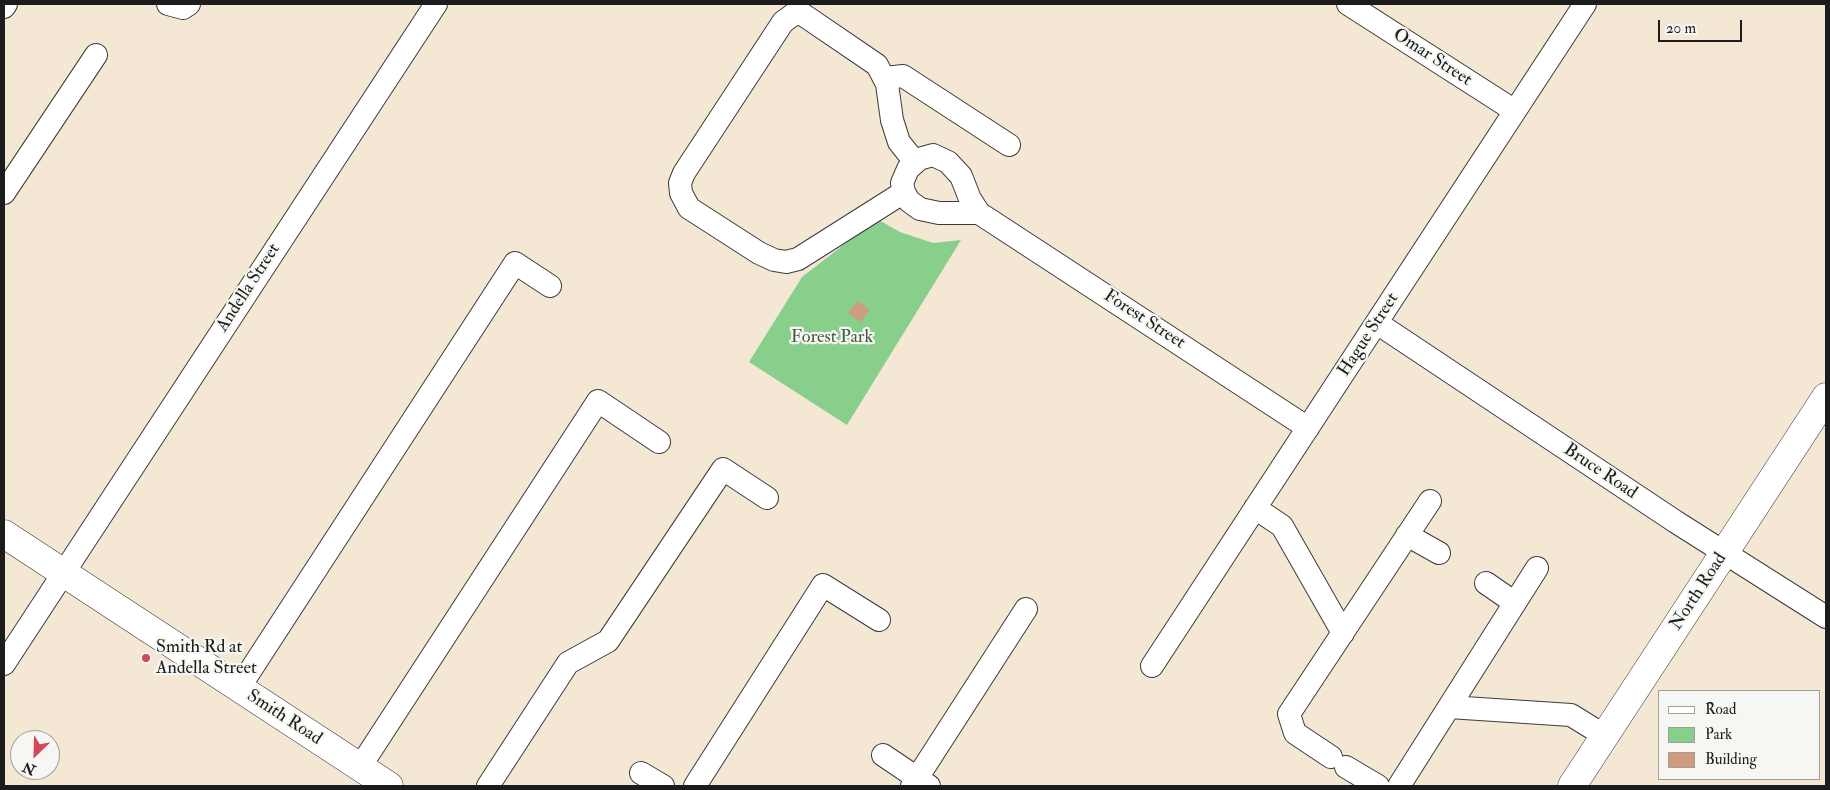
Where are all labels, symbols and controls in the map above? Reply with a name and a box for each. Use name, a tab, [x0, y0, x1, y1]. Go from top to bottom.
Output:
scale bar	[1660, 10, 1744, 42]
text: 20 m	[1666, 19, 1696, 38]
street label: Omar Street	[1388, 24, 1476, 92]
street label: Andella Street	[212, 240, 286, 336]
street label: Forest Street	[1099, 286, 1189, 354]
street label: Hague Street	[1334, 289, 1404, 381]
park label: Forest Park	[791, 327, 873, 349]
street label: Bruce Road	[1559, 440, 1641, 504]
street label: North Road	[1666, 549, 1732, 635]
place label: Smith Rd at Andella Street	[156, 637, 257, 680]
marker: Smith Rd at Andella Street	[140, 652, 152, 664]
street label: Smith Road	[242, 686, 326, 750]
legend	[1658, 690, 1820, 780]
text: Road	[1705, 700, 1736, 719]
text: Park	[1705, 725, 1732, 744]
north arrow	[10, 730, 60, 780]
text: Building	[1705, 750, 1757, 769]
text: N	[20, 758, 38, 779]

